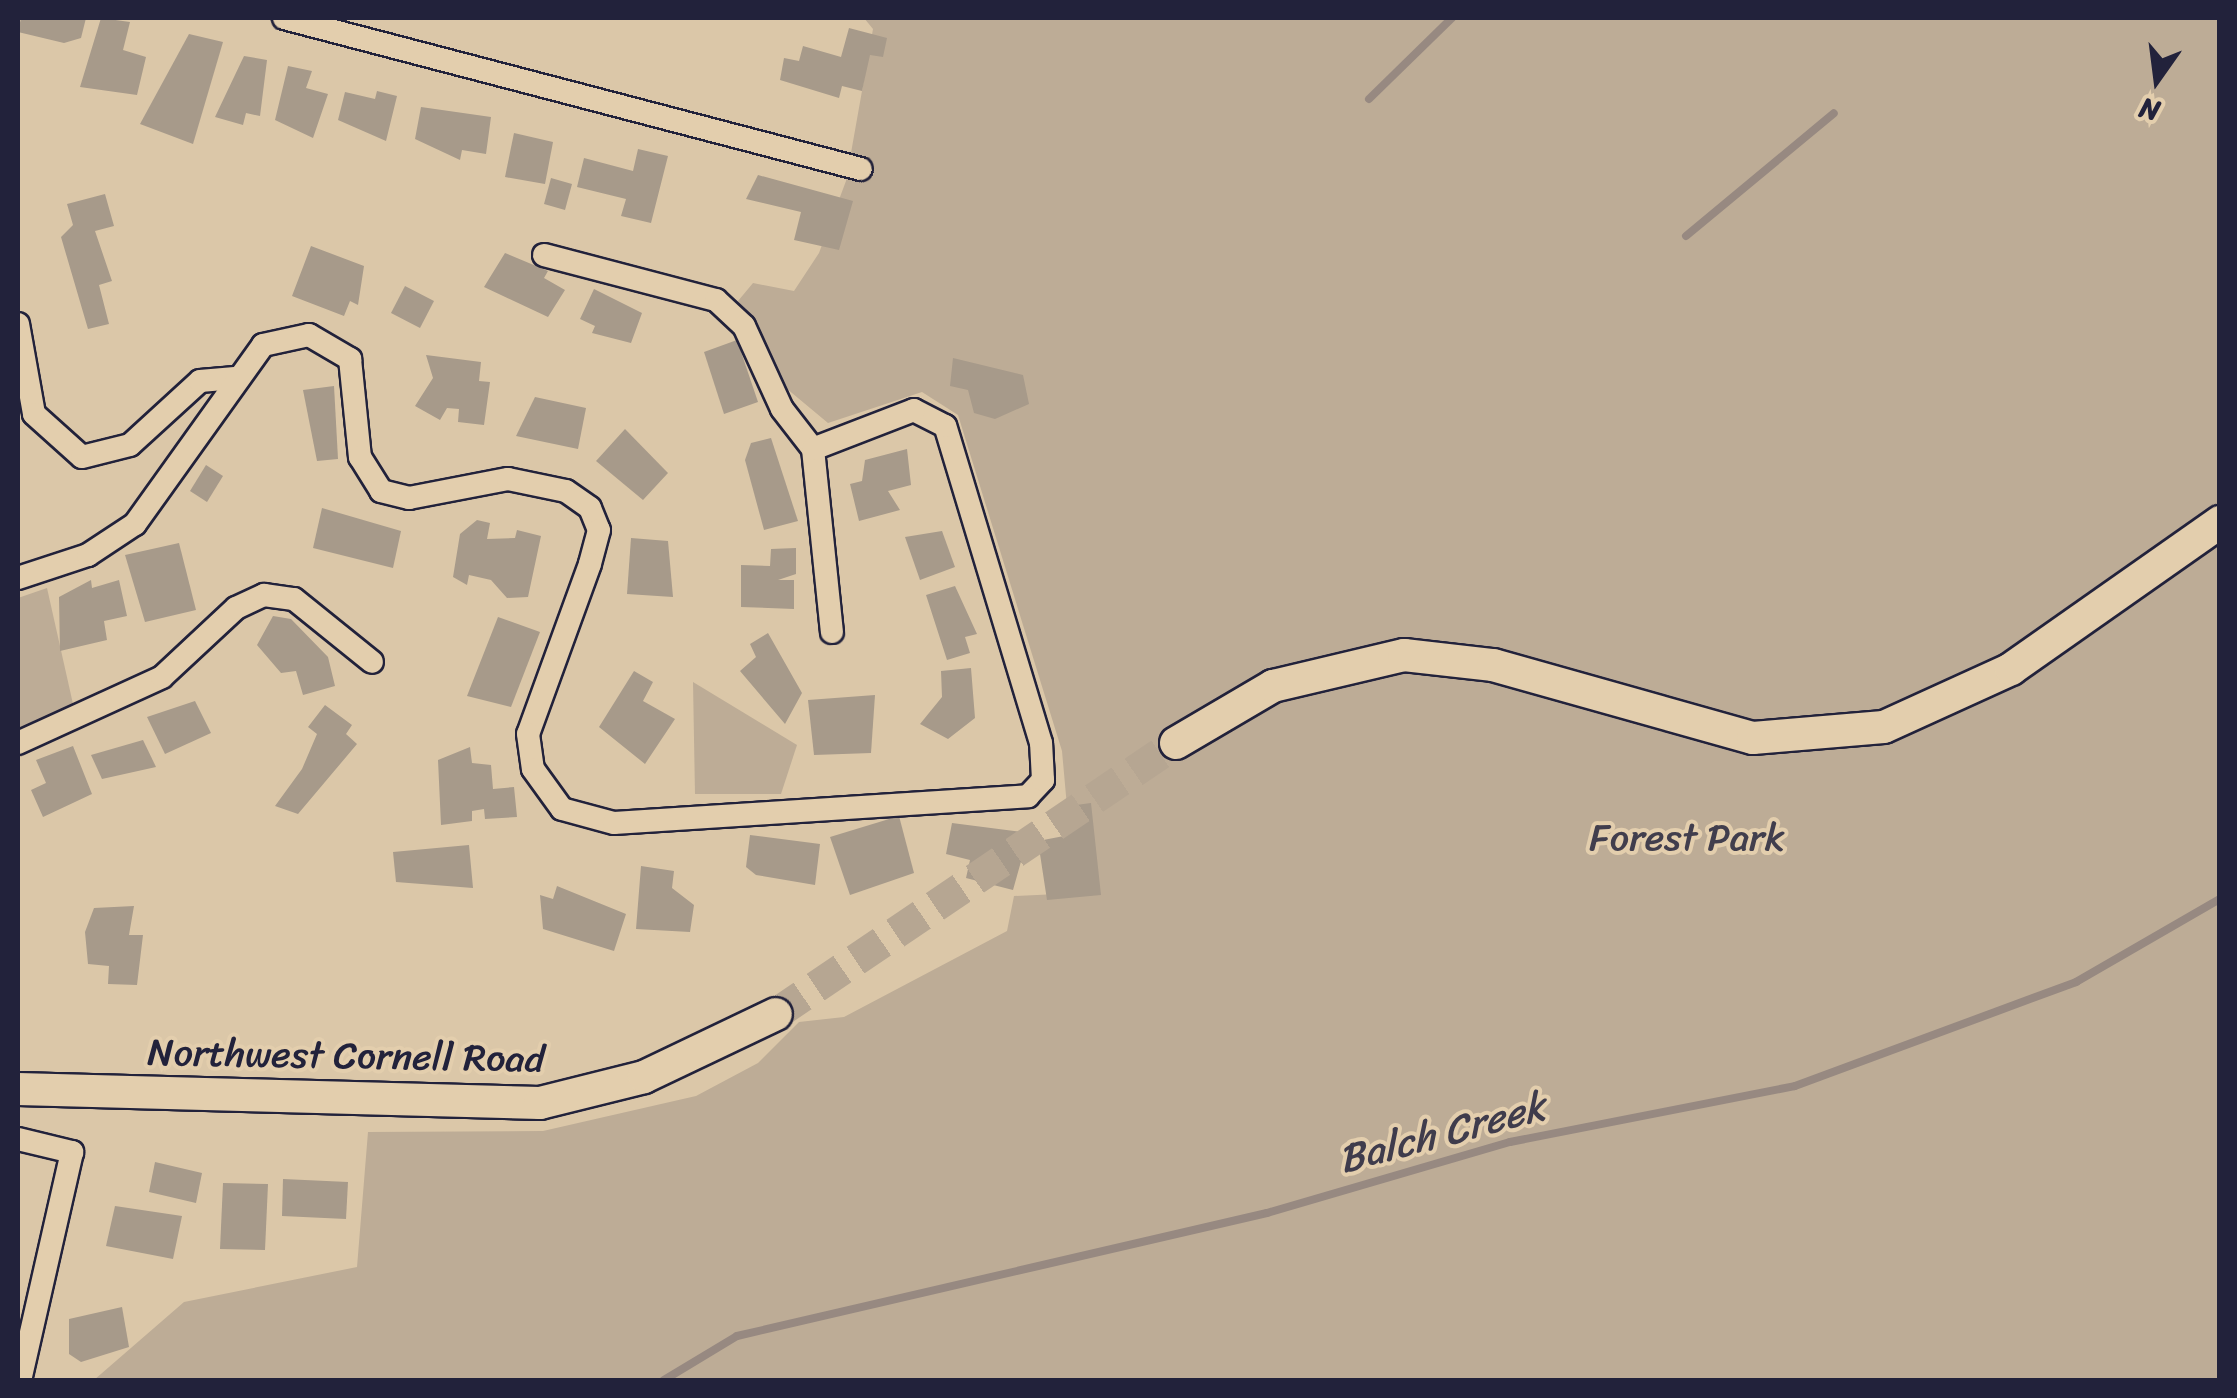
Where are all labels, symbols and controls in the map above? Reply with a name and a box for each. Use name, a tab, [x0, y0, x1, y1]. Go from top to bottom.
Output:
north arrow	[2107, 30, 2207, 130]
text: N	[2134, 83, 2165, 136]
park label: Forest Park	[1589, 815, 1785, 861]
street label: Northwest Cornell Road	[147, 1030, 545, 1082]
water label: Balch Creek	[1334, 1082, 1550, 1184]

